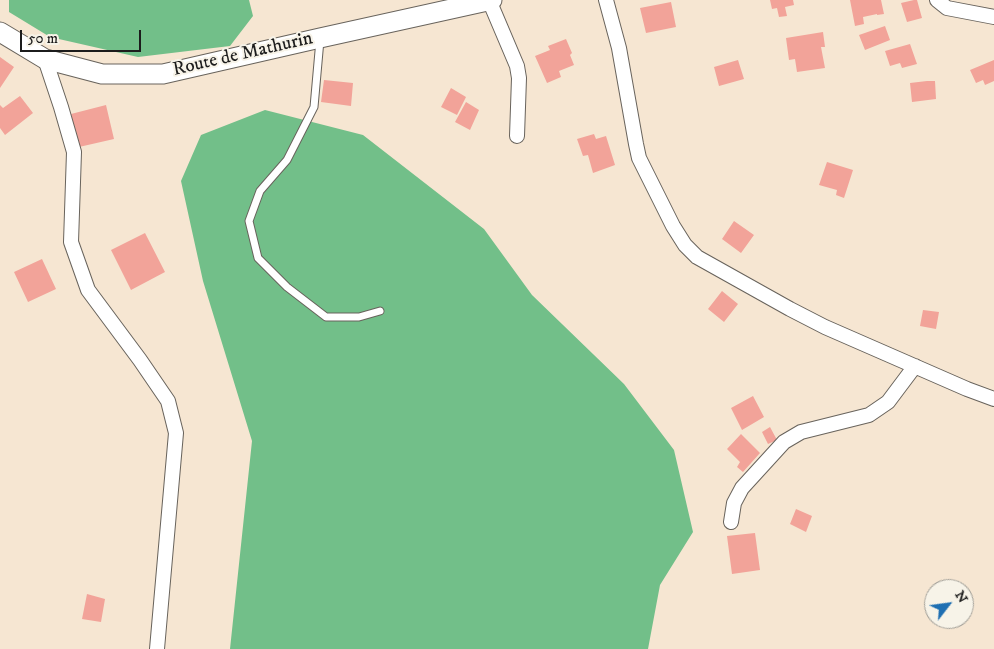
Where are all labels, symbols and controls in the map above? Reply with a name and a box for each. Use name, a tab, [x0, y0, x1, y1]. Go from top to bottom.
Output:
scale bar	[22, 20, 144, 52]
street label: Route de Mathurin	[171, 28, 315, 82]
text: 50 m	[28, 29, 58, 48]
north arrow	[924, 579, 974, 629]
text: N	[950, 588, 972, 606]

